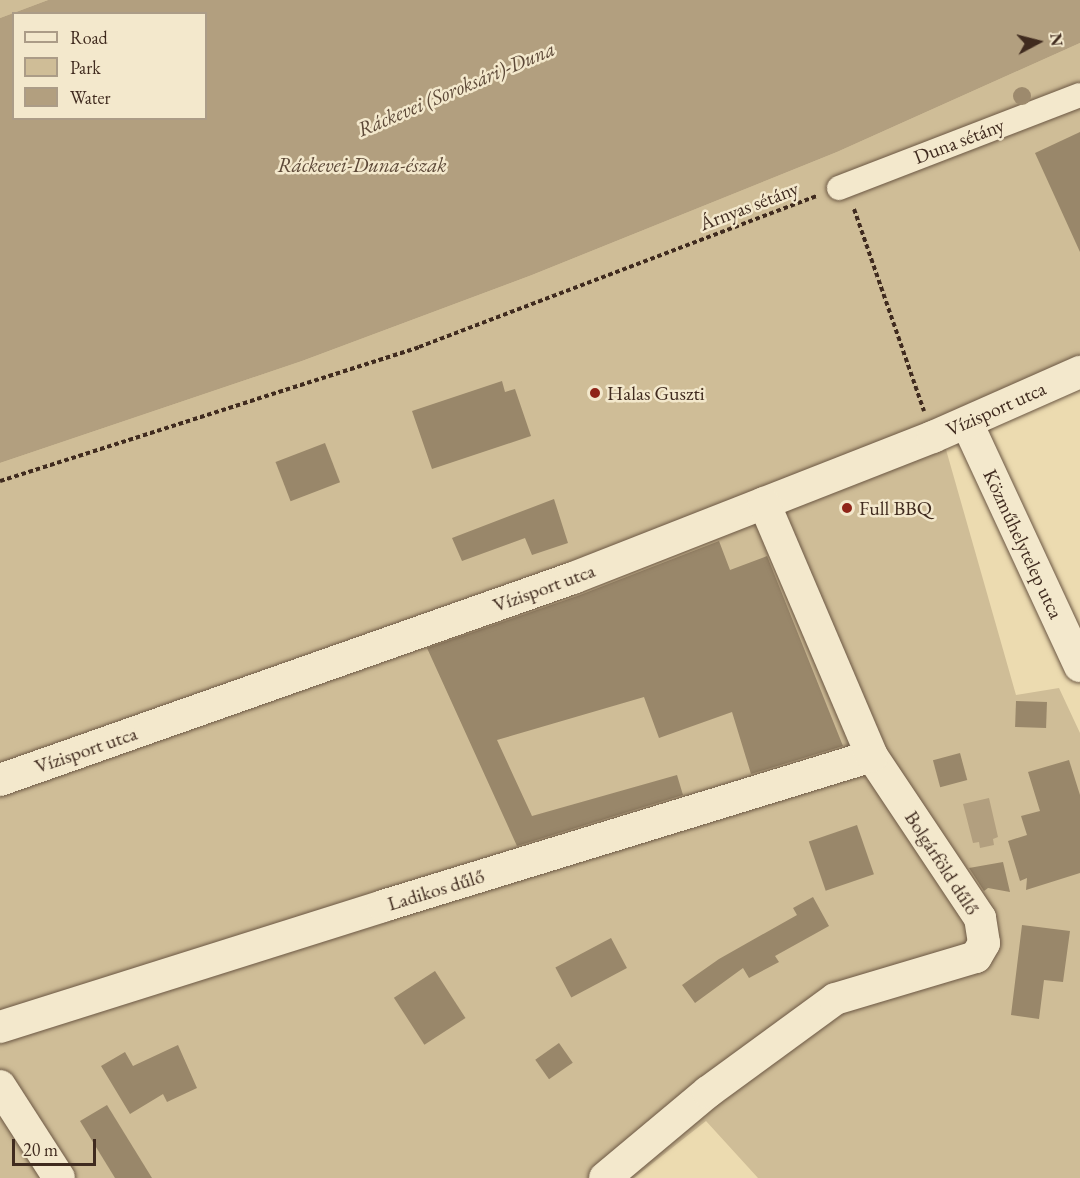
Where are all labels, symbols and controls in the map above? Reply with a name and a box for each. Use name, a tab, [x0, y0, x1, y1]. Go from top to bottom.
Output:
legend	[12, 12, 207, 120]
north arrow	[1008, 12, 1068, 72]
text: Road	[70, 26, 108, 49]
text: N	[1045, 32, 1068, 47]
water label: Ráckevei (Soroksári)-Duna	[353, 36, 559, 142]
text: Park	[70, 56, 101, 79]
text: Water	[70, 86, 111, 109]
street label: Duna sétány	[910, 113, 1008, 169]
water label: Ráckevei-Duna-észak	[277, 152, 447, 178]
street label: Árnyas sétány	[696, 176, 802, 236]
street label: Vízisport utca	[942, 376, 1050, 442]
place label: Halas Guszti	[607, 381, 705, 405]
marker: Halas Guszti	[588, 386, 602, 400]
street label: Közműhelytelep utca	[978, 465, 1068, 623]
place label: Full BBQ	[859, 496, 932, 520]
marker: Full BBQ	[840, 501, 854, 515]
street label: Vízisport utca	[490, 558, 598, 618]
street label: Vízisport utca	[32, 721, 140, 779]
street label: Bolgárföld dűlő	[899, 806, 985, 920]
street label: Ladikos dűlő	[385, 864, 487, 916]
scale bar	[15, 1127, 99, 1165]
text: 20 m	[23, 1138, 58, 1161]

